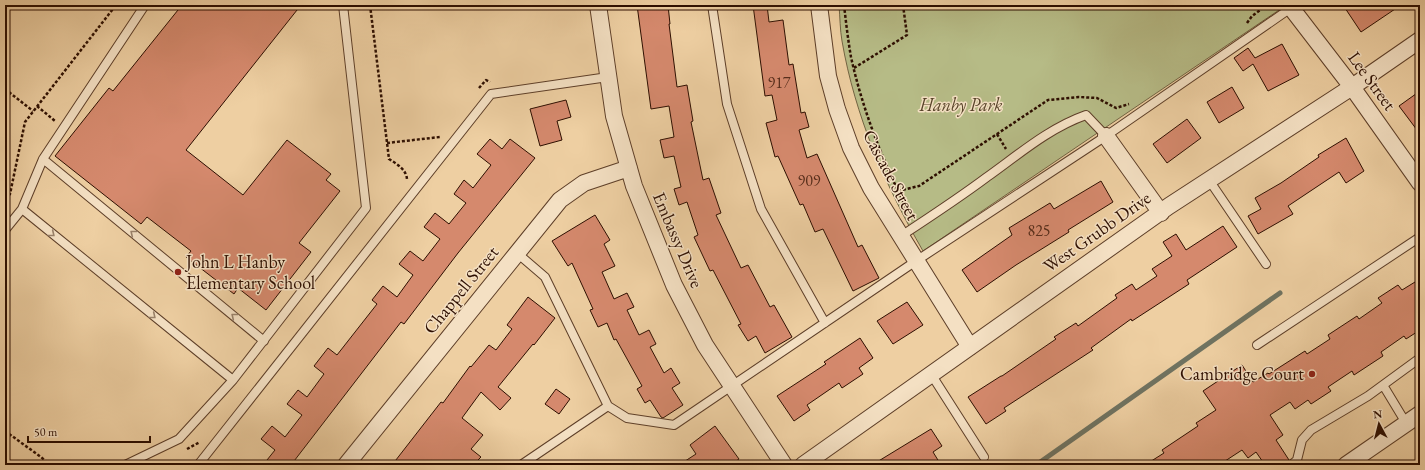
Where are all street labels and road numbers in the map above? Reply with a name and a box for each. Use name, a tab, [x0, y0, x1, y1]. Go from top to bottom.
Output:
street label: Lee Street	[1343, 47, 1402, 115]
street label: Cascade Street	[858, 126, 925, 224]
street label: West Grubb Drive	[1039, 186, 1155, 277]
street label: Embassy Drive	[648, 189, 709, 291]
street label: Chappell Street	[418, 241, 503, 338]

